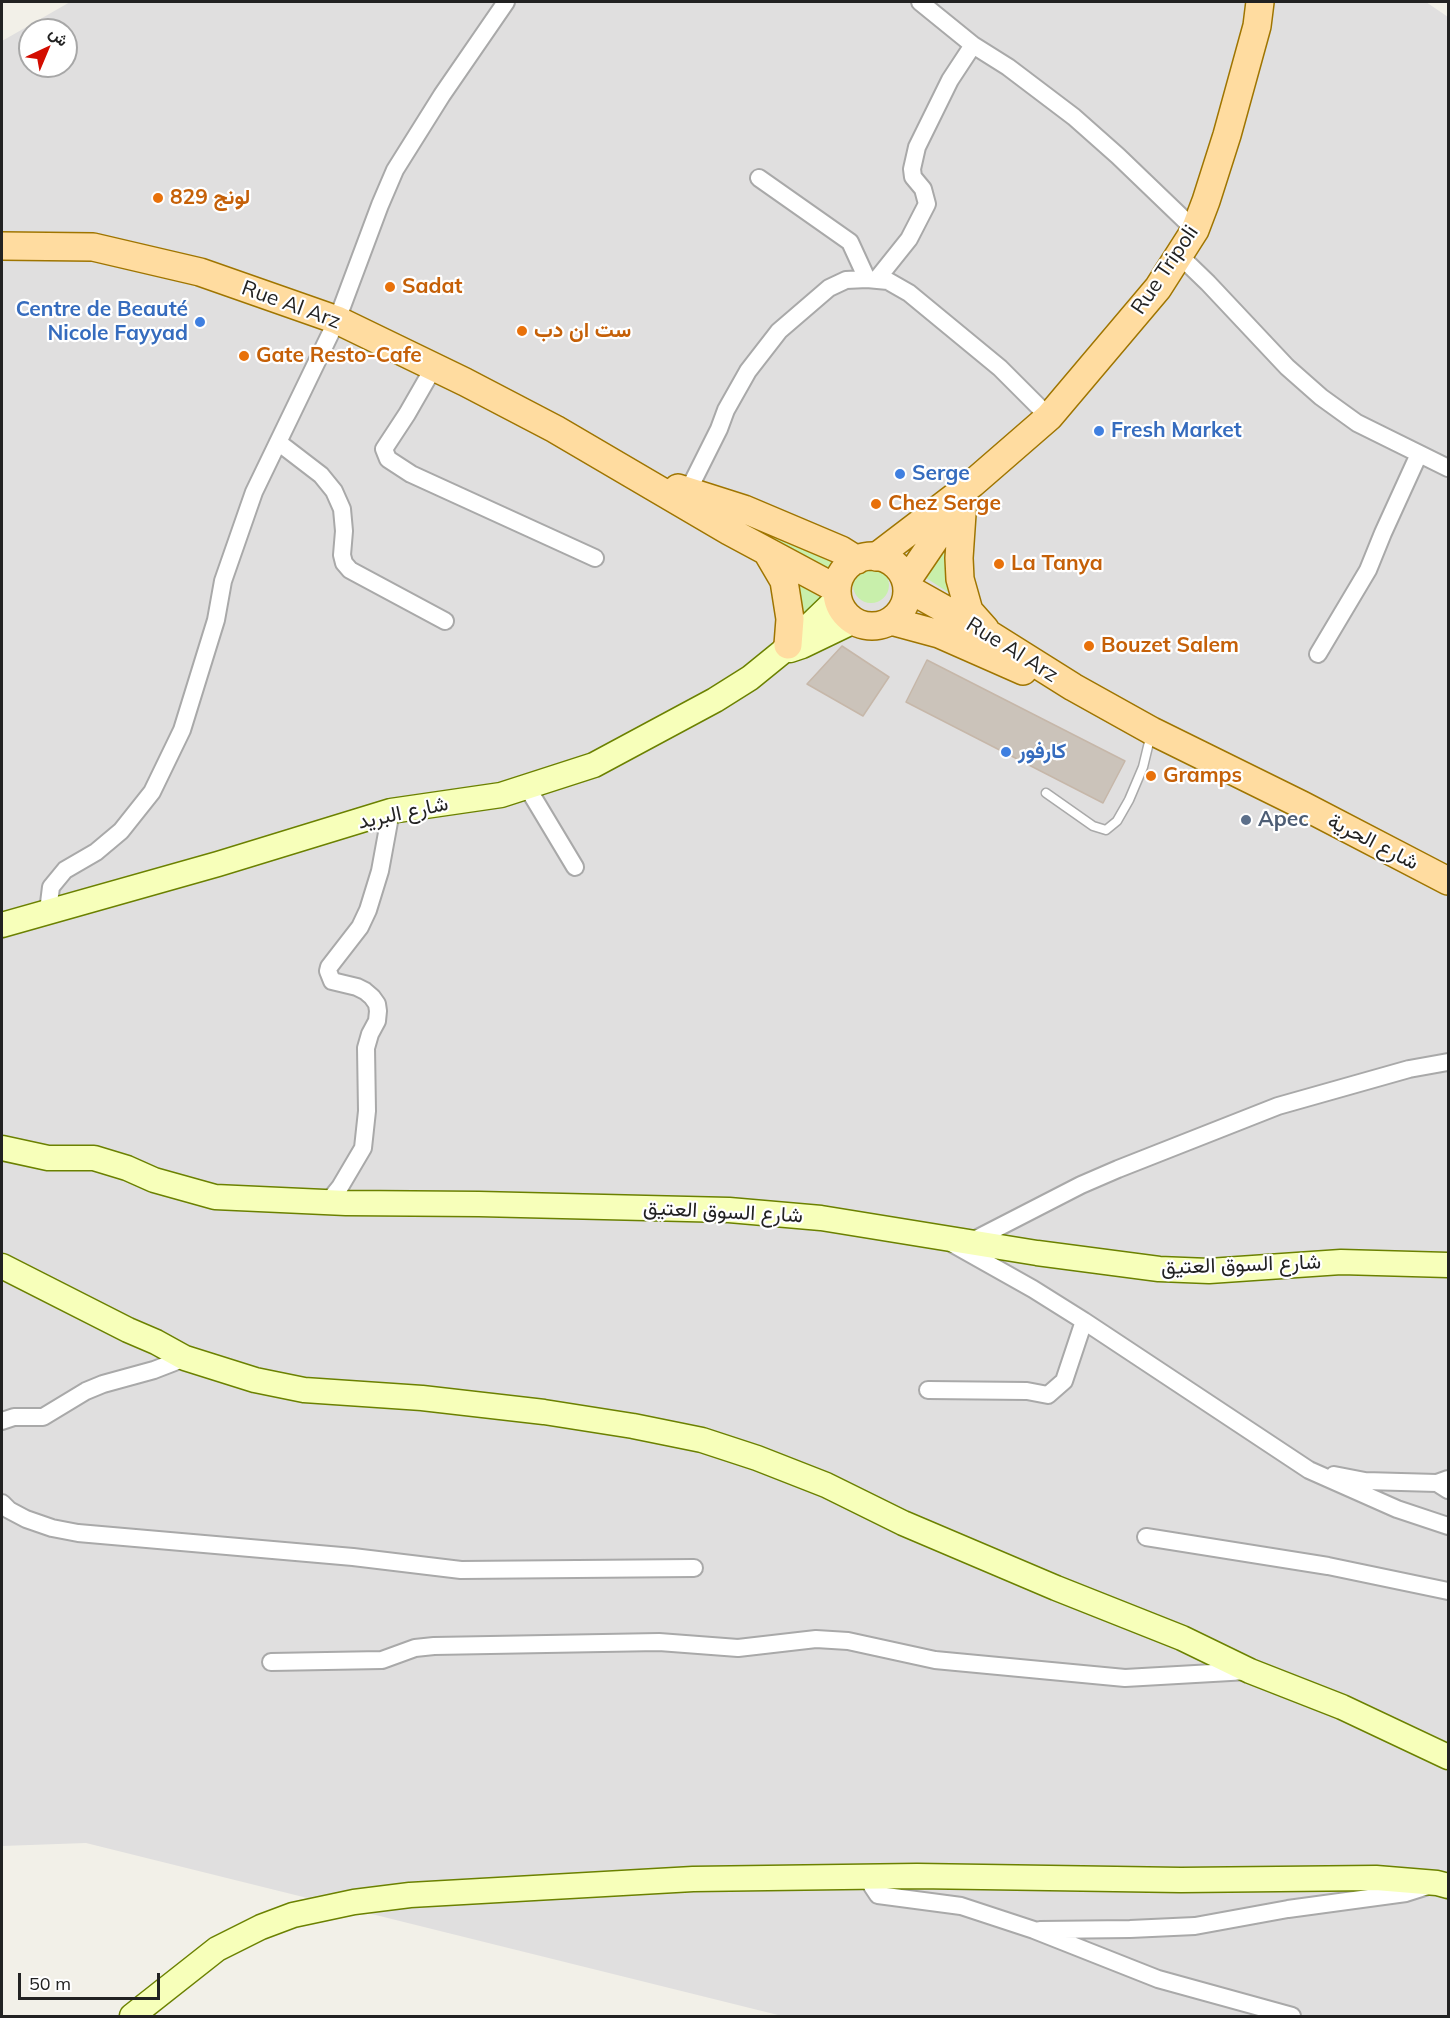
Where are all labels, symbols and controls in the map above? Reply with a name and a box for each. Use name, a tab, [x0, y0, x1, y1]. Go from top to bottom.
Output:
north arrow	[18, 18, 78, 78]
text: ش	[45, 23, 73, 50]
place label: لونج 829	[170, 185, 250, 211]
marker: لونج 829	[151, 191, 165, 205]
street label: Rue Tripoli	[1126, 221, 1204, 319]
place label: Sadat	[402, 274, 463, 300]
street label: Rue Al Arz	[238, 275, 344, 335]
marker: Sadat	[383, 280, 397, 294]
place label: Centre de Beauté Nicole Fayyad	[16, 297, 188, 347]
marker: Centre de Beauté Nicole Fayyad	[193, 315, 207, 329]
place label: ست ان دب	[534, 318, 631, 344]
marker: ست ان دب	[515, 324, 529, 338]
place label: Gate Resto-Cafe	[256, 343, 422, 369]
marker: Gate Resto-Cafe	[237, 349, 251, 363]
place label: Fresh Market	[1111, 418, 1242, 444]
marker: Fresh Market	[1092, 424, 1106, 438]
place label: Serge	[912, 461, 970, 487]
marker: Serge	[893, 467, 907, 481]
place label: Chez Serge	[888, 491, 1001, 517]
marker: Chez Serge	[869, 497, 883, 511]
place label: La Tanya	[1011, 551, 1103, 577]
marker: La Tanya	[992, 557, 1006, 571]
street label: Rue Al Arz	[961, 612, 1063, 688]
place label: Bouzet Salem	[1101, 633, 1239, 659]
marker: Bouzet Salem	[1082, 639, 1096, 653]
place label: كارفور	[1018, 739, 1066, 765]
marker: كارفور	[999, 745, 1013, 759]
place label: Gramps	[1163, 763, 1242, 789]
marker: Gramps	[1144, 769, 1158, 783]
street label: شارع البريد	[356, 791, 450, 835]
place label: Apec	[1258, 807, 1309, 833]
street label: شارع الحرية	[1323, 808, 1423, 876]
marker: Apec	[1239, 813, 1253, 827]
street label: شارع السوق العتيق	[642, 1195, 804, 1229]
street label: شارع السوق العتيق	[1161, 1250, 1321, 1280]
scale bar	[21, 1961, 164, 1999]
text: 50 m	[29, 1972, 71, 1995]

